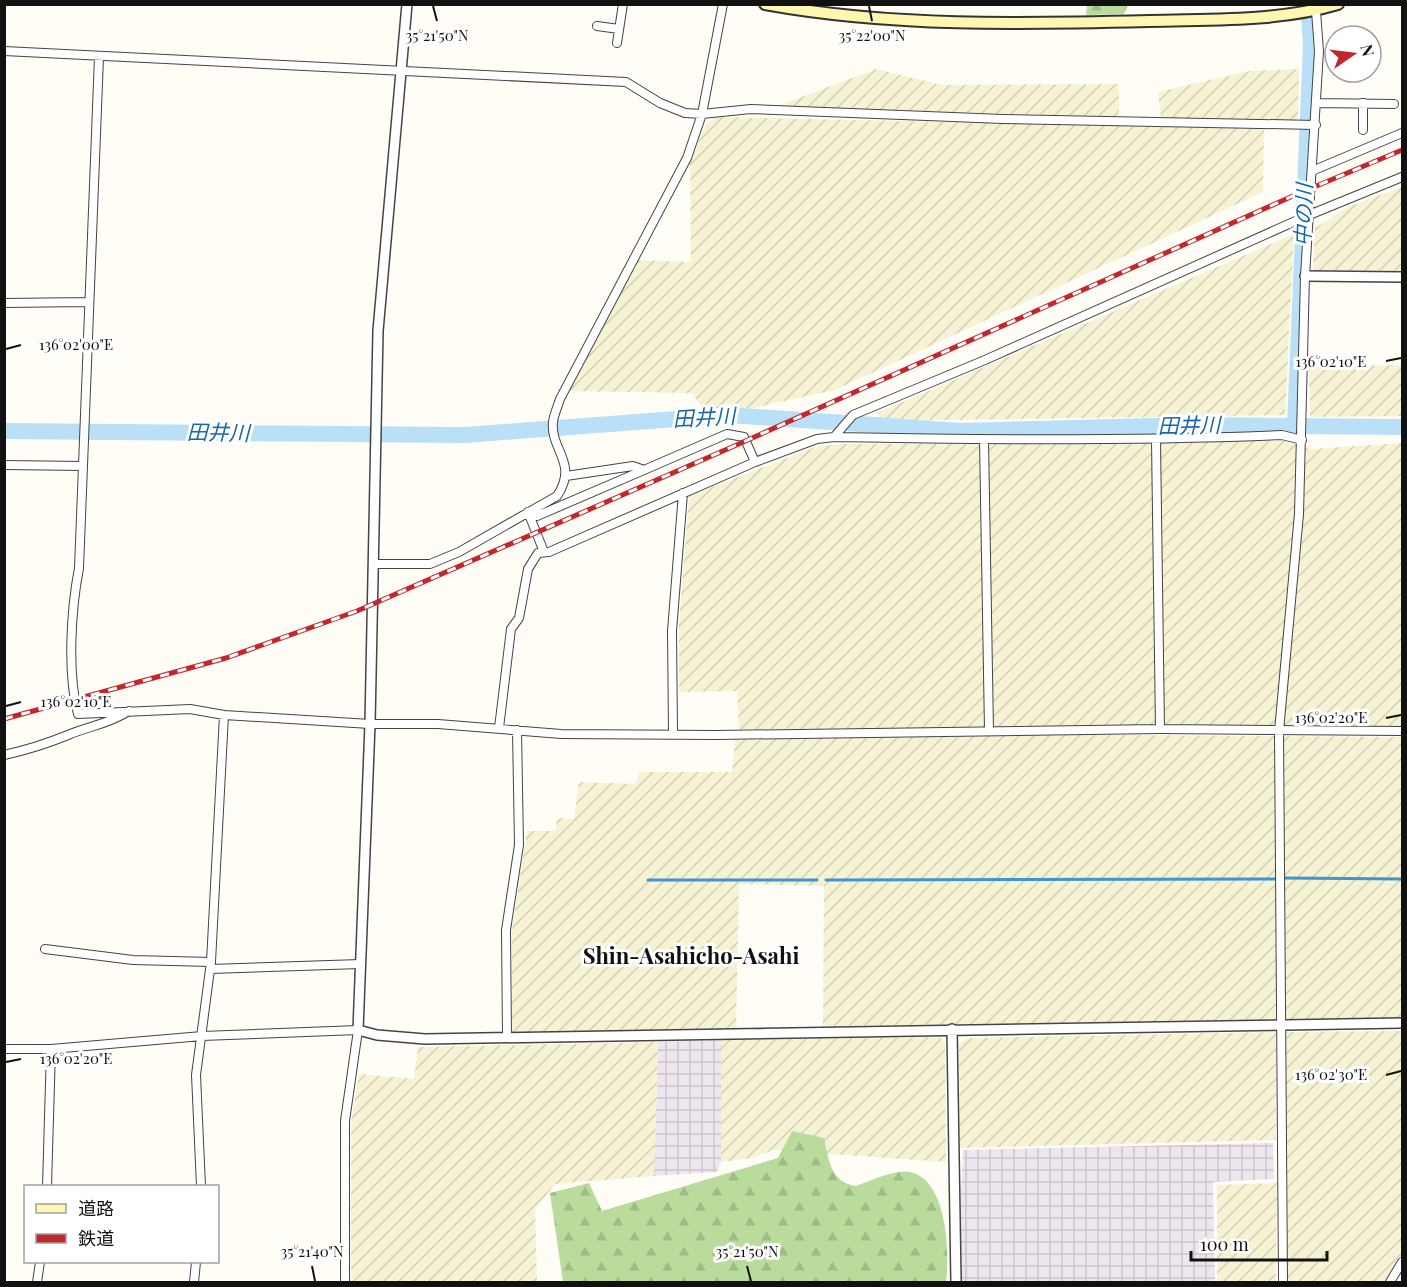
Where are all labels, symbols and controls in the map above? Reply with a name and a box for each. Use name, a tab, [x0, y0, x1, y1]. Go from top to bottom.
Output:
north arrow	[1323, 24, 1383, 84]
text: 35°21'50"N	[405, 25, 469, 45]
text: 35°22'00"N	[838, 25, 906, 45]
text: N	[1356, 42, 1380, 59]
water label: 中の川	[1287, 181, 1317, 247]
text: 136°02'00"E	[39, 334, 113, 354]
text: 136°02'10"E	[1296, 351, 1366, 371]
water label: 田井川	[672, 400, 738, 432]
water label: 田井川	[1157, 409, 1223, 439]
water label: 田井川	[186, 416, 252, 446]
text: 136°02'10"E	[41, 691, 111, 711]
text: 136°02'20"E	[1295, 707, 1367, 727]
district label: Shin-Asahicho-Asahi	[583, 940, 799, 970]
text: 136°02'20"E	[40, 1048, 112, 1068]
text: 136°02'30"E	[1295, 1064, 1367, 1084]
legend	[24, 1185, 219, 1263]
text: 道路	[78, 1196, 114, 1220]
scale bar	[1191, 1224, 1328, 1262]
text: 鉄道	[78, 1226, 114, 1250]
text: 100 m	[1200, 1232, 1249, 1256]
text: 35°21'40"N	[280, 1241, 344, 1261]
text: 35°21'50"N	[715, 1241, 779, 1261]

